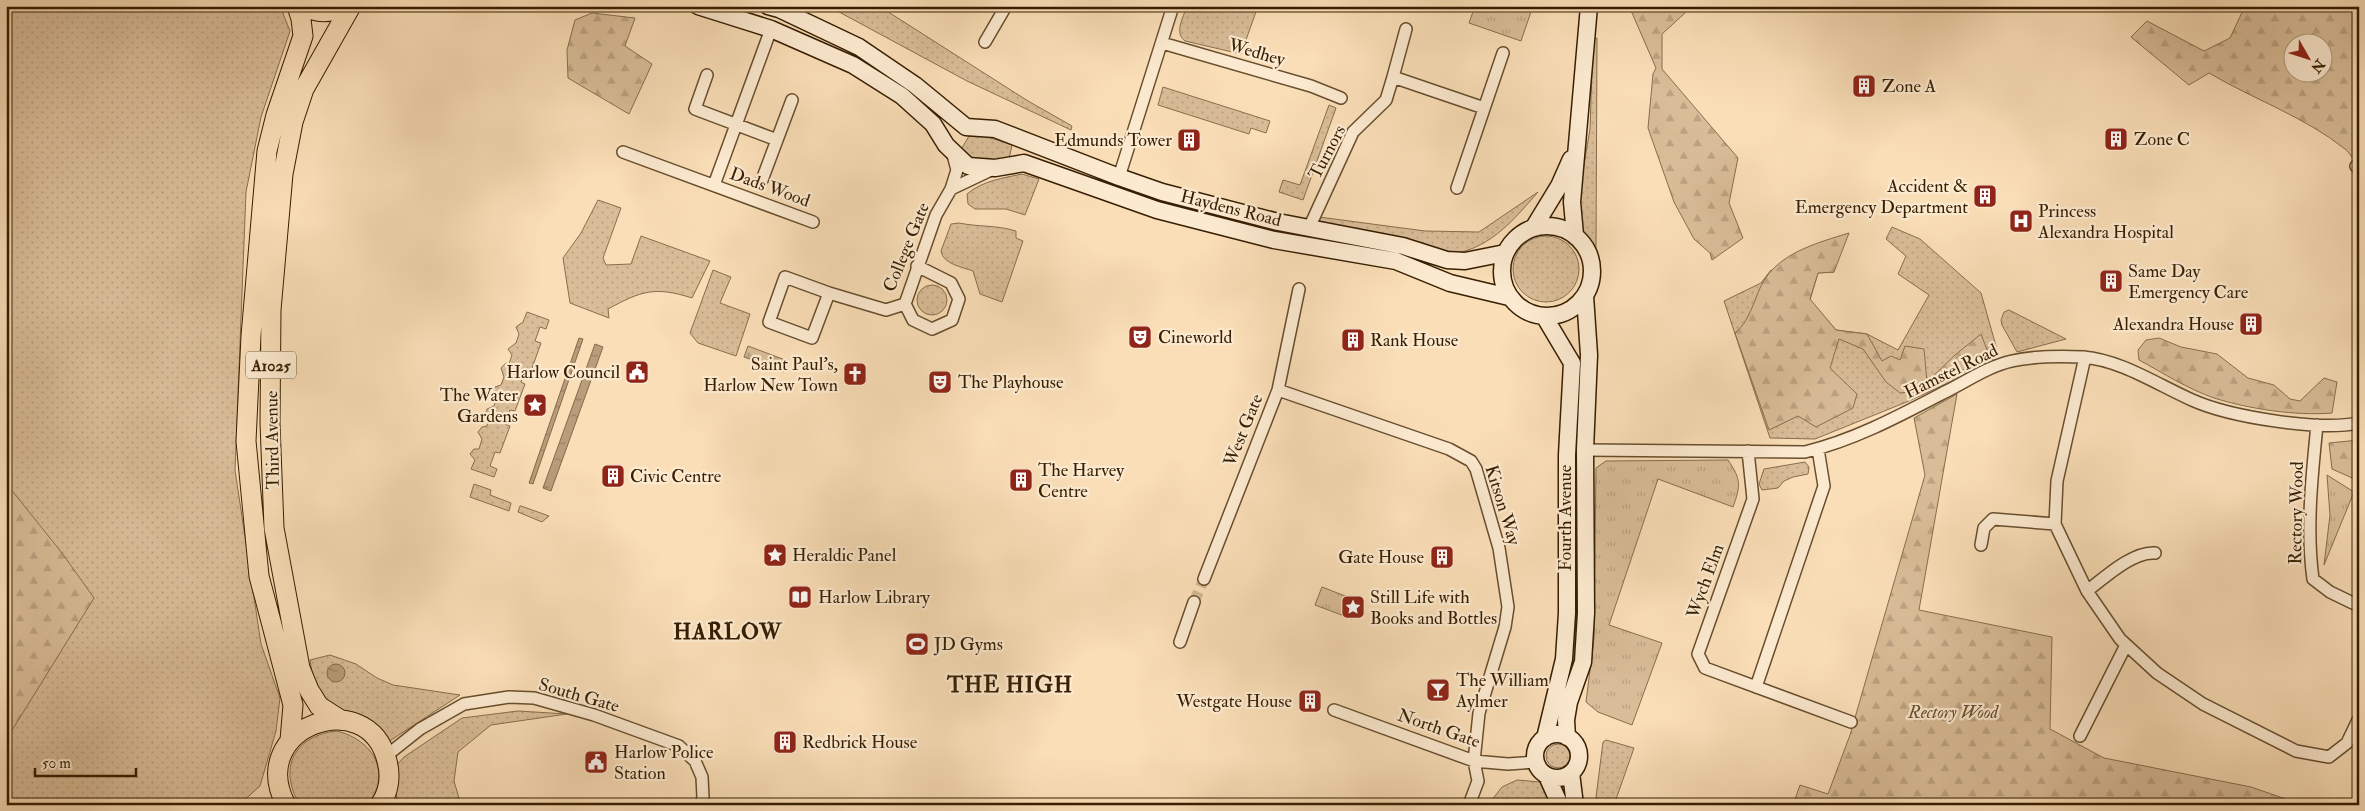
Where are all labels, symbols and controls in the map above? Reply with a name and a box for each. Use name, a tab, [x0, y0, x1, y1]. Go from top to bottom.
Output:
north arrow	[2282, 32, 2332, 82]
street label: Wedhey	[1225, 33, 1289, 72]
text: N	[2307, 55, 2329, 76]
building icon: Zone A	[1851, 73, 1877, 99]
place label: Zone A	[1882, 75, 1937, 98]
street label: Turnors	[1304, 121, 1351, 183]
building icon: Zone C	[2103, 126, 2129, 152]
building icon: Edmunds Tower	[1176, 127, 1202, 153]
place label: Zone C	[2134, 128, 2190, 151]
place label: Edmunds Tower	[1054, 129, 1172, 152]
street label: Dads Wood	[727, 162, 813, 213]
place label: Accident & Emergency Department	[1795, 175, 1968, 219]
building icon: Accident & Emergency Department	[1972, 183, 1998, 209]
street label: Haydens Road	[1178, 185, 1284, 232]
street label: College Gate	[878, 199, 935, 295]
place label: Princess Alexandra Hospital	[2037, 200, 2174, 244]
hospital icon: Princess Alexandra Hospital	[2008, 208, 2034, 234]
place label: Same Day Emergency Care	[2128, 260, 2249, 304]
building icon: Same Day Emergency Care	[2098, 268, 2124, 294]
building icon: Alexandra House	[2238, 311, 2264, 337]
place label: Alexandra House	[2112, 313, 2234, 336]
theatre icon: Cineworld	[1127, 324, 1153, 350]
place label: Cineworld	[1158, 326, 1232, 349]
building icon: Rank House	[1340, 327, 1366, 353]
place label: Rank House	[1370, 329, 1459, 352]
street label: Hamstel Road	[1900, 339, 2002, 404]
road number: A1025	[246, 352, 296, 378]
place label: Saint Paul's, Harlow New Town	[703, 353, 838, 397]
public building icon: Harlow Council	[624, 359, 650, 385]
place label: Harlow Council	[506, 361, 620, 384]
church icon: Saint Paul's, Harlow New Town	[842, 361, 868, 387]
theatre icon: The Playhouse	[927, 369, 953, 395]
place label: The Playhouse	[958, 371, 1064, 394]
place label: The Water Gardens	[440, 384, 518, 428]
street label: Third Avenue	[260, 390, 285, 490]
street label: West Gate	[1218, 390, 1269, 471]
place icon: The Water Gardens	[522, 392, 548, 418]
place label: The Harvey Centre	[1038, 459, 1125, 503]
street label: Rectory Wood	[2284, 461, 2309, 565]
street label: Kitson Way	[1479, 462, 1526, 549]
building icon: Civic Centre	[600, 463, 626, 489]
street label: Fourth Avenue	[1554, 464, 1577, 571]
place label: Civic Centre	[630, 465, 722, 488]
building icon: The Harvey Centre	[1008, 467, 1034, 493]
street label: Wych Elm	[1681, 541, 1730, 622]
place icon: Heraldic Panel	[762, 542, 788, 568]
place label: Heraldic Panel	[792, 544, 897, 567]
building icon: Gate House	[1429, 544, 1455, 570]
place label: Gate House	[1338, 546, 1424, 569]
library icon: Harlow Library	[787, 584, 813, 610]
place label: Harlow Library	[818, 586, 931, 609]
place label: Still Life with Books and Bottles	[1370, 586, 1497, 630]
place icon: Still Life with Books and Bottles	[1340, 594, 1366, 620]
district label: HARLOW	[673, 618, 783, 646]
sports icon: JD Gyms	[904, 631, 930, 657]
place label: JD Gyms	[933, 633, 1003, 656]
place label: The William Aylmer	[1455, 669, 1549, 713]
district label: THE HIGH	[946, 671, 1073, 699]
street label: South Gate	[536, 673, 622, 718]
bar icon: The William Aylmer	[1425, 677, 1451, 703]
building icon: Westgate House	[1297, 688, 1323, 714]
place label: Westgate House	[1175, 690, 1292, 713]
park label: Rectory Wood	[1907, 701, 1999, 724]
street label: North Gate	[1394, 704, 1484, 754]
building icon: Redbrick House	[772, 729, 798, 755]
place label: Redbrick House	[802, 731, 918, 754]
place label: Harlow Police Station	[614, 741, 714, 785]
scale bar	[35, 746, 136, 778]
public building icon: Harlow Police Station	[583, 749, 609, 775]
text: 50 m	[42, 754, 71, 773]

